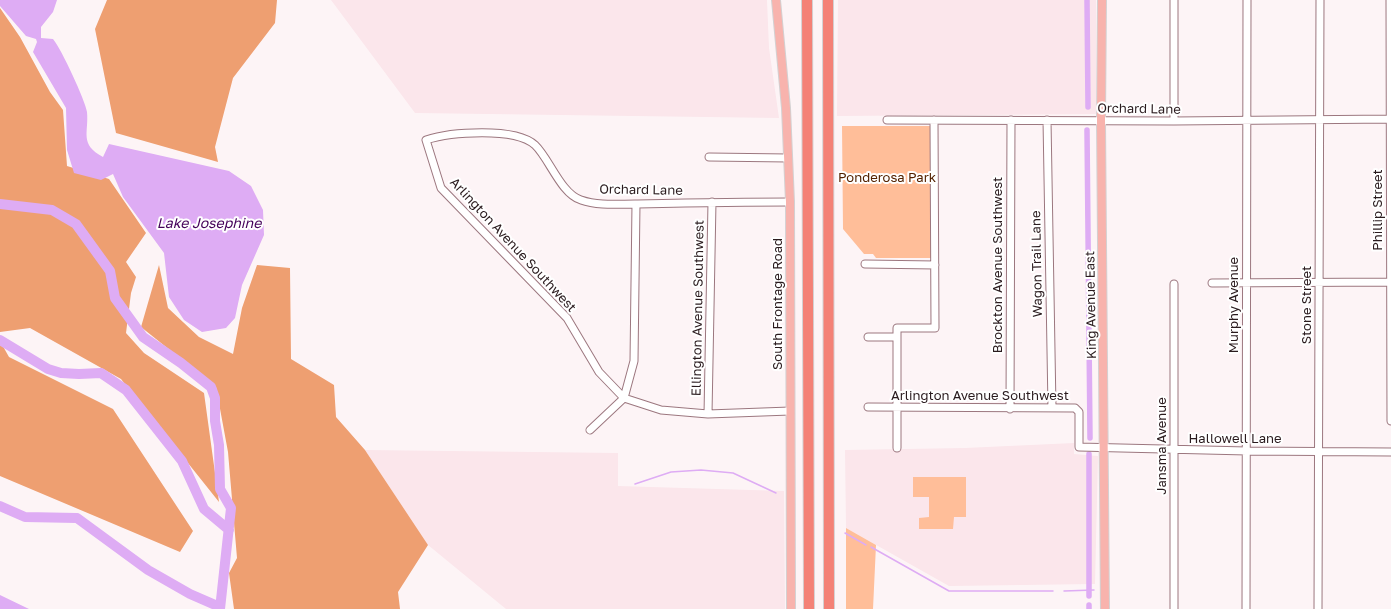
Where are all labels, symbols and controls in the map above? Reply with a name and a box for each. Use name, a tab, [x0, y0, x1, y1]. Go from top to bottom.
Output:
street label: Orchard Lane	[1097, 100, 1181, 118]
street label: Phillip Street	[1370, 169, 1386, 251]
park label: Ponderosa Park	[838, 170, 936, 186]
street label: Arlington Avenue Southwest	[447, 175, 579, 315]
street label: Brockton Avenue Southwest	[990, 177, 1006, 353]
street label: Orchard Lane	[599, 181, 683, 199]
street label: Wagon Trail Lane	[1028, 210, 1046, 318]
water label: Lake Josephine	[157, 216, 261, 232]
street label: Ellington Avenue Southwest	[689, 220, 707, 396]
street label: South Frontage Road	[770, 238, 786, 370]
street label: King Avenue East	[1082, 251, 1100, 359]
street label: Murphy Avenue	[1226, 257, 1242, 353]
street label: Stone Street	[1299, 266, 1315, 344]
street label: Arlington Avenue Southwest	[891, 388, 1069, 404]
street label: Jansma Avenue	[1154, 397, 1170, 495]
street label: Hallowell Lane	[1188, 431, 1282, 447]

